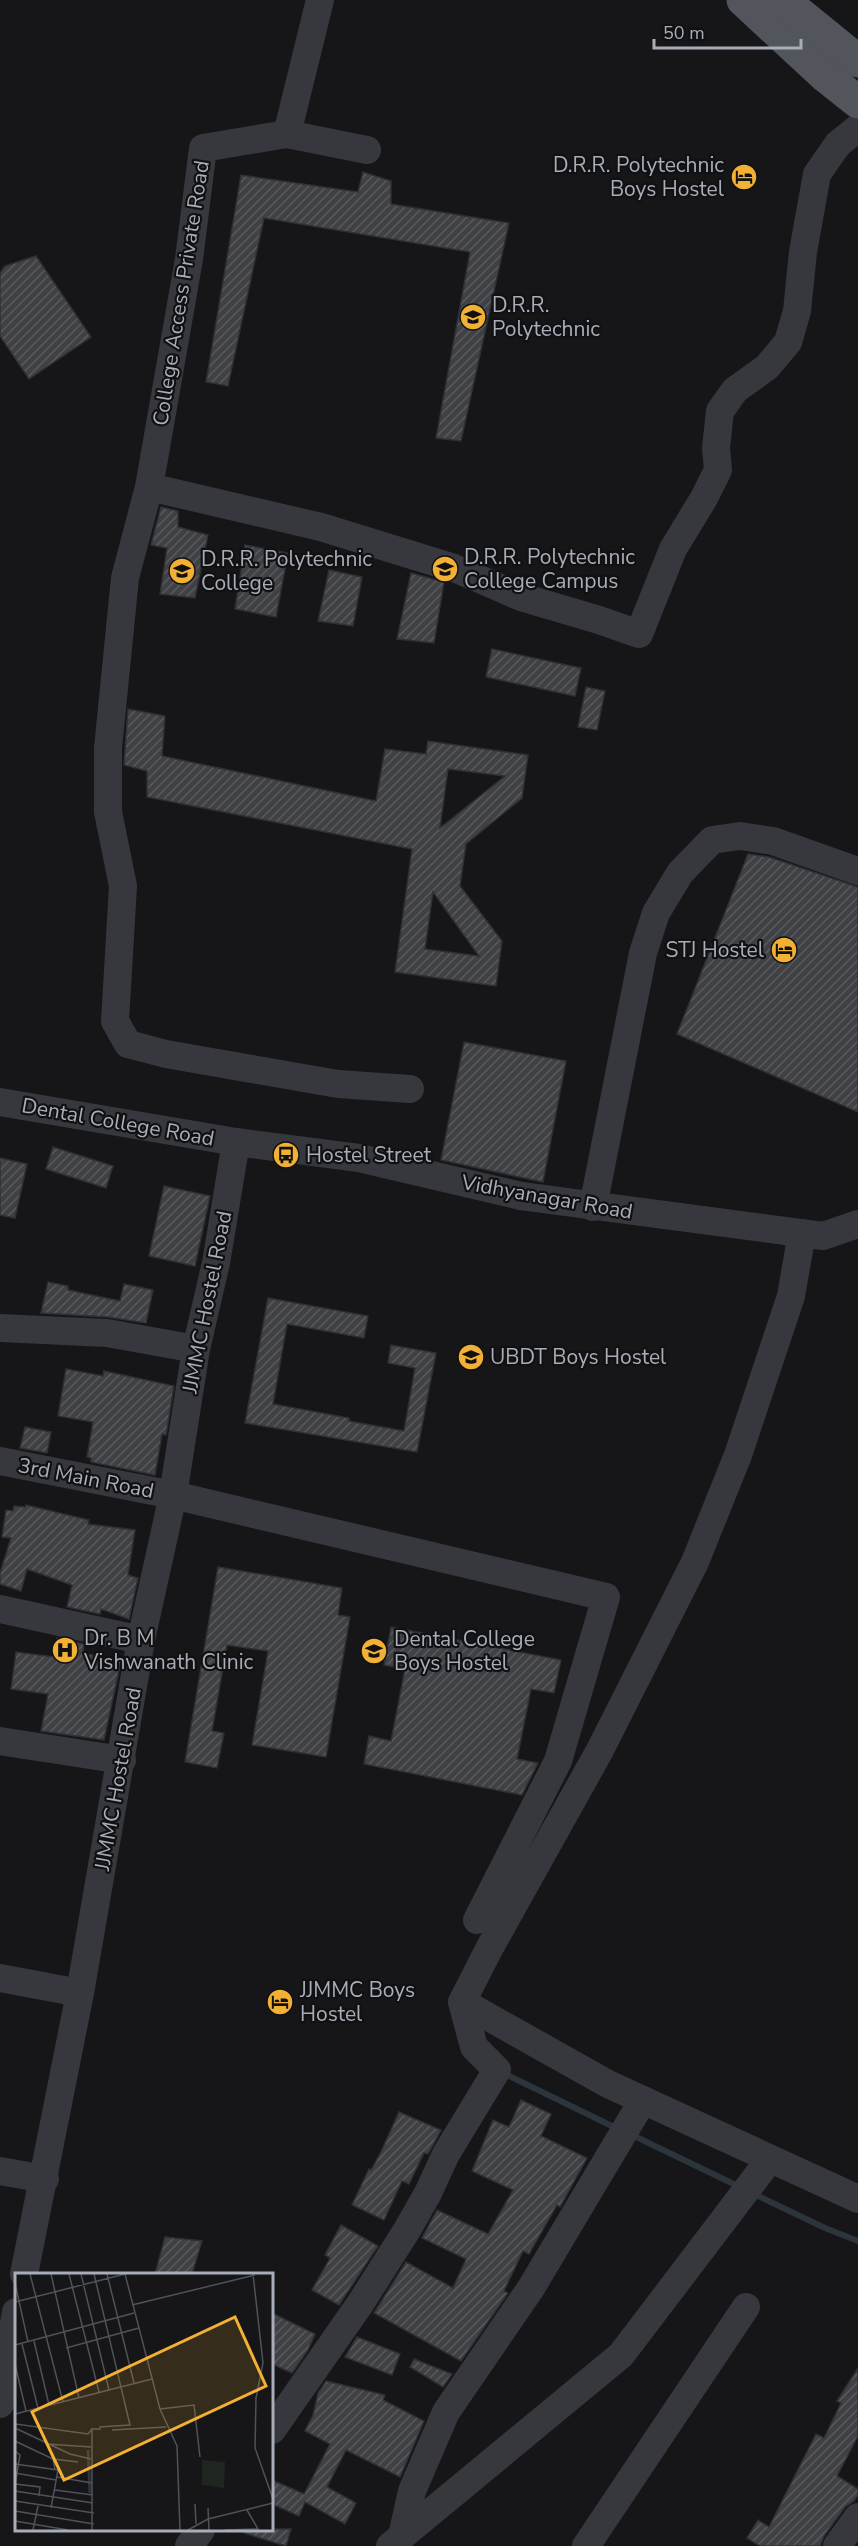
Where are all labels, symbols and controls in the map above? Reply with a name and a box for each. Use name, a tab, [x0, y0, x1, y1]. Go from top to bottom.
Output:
scale bar	[654, 12, 801, 50]
text: 50 m	[663, 21, 705, 45]
place label: D.R.R. Polytechnic Boys Hostel	[553, 151, 725, 203]
street label: College Access Private Road	[146, 158, 216, 428]
hotel icon: D.R.R. Polytechnic Boys Hostel	[729, 162, 759, 192]
place label: D.R.R. Polytechnic	[492, 291, 600, 343]
school or university icon: D.R.R. Polytechnic	[458, 302, 488, 332]
place label: D.R.R. Polytechnic College Campus	[464, 543, 635, 595]
place label: D.R.R. Polytechnic College	[201, 545, 372, 597]
school or university icon: D.R.R. Polytechnic College Campus	[430, 554, 460, 584]
school or university icon: D.R.R. Polytechnic College	[167, 556, 197, 586]
hotel icon: STJ Hostel	[769, 935, 799, 965]
place label: STJ Hostel	[665, 936, 765, 964]
street label: Dental College Road	[20, 1091, 216, 1153]
bus stop icon: Hostel Street	[271, 1140, 301, 1170]
place label: Hostel Street	[306, 1141, 432, 1169]
street label: Vidhyanagar Road	[458, 1168, 635, 1226]
street label: JJMMC Hostel Road	[175, 1208, 238, 1397]
school or university icon: UBDT Boys Hostel	[456, 1342, 486, 1372]
place label: UBDT Boys Hostel	[490, 1343, 667, 1371]
street label: 3rd Main Road	[16, 1451, 156, 1505]
place label: Dr. B M Vishwanath Clinic	[83, 1624, 254, 1676]
place label: Dental College Boys Hostel	[394, 1625, 535, 1677]
hospital icon: Dr. B M Vishwanath Clinic	[50, 1635, 80, 1665]
school or university icon: Dental College Boys Hostel	[359, 1636, 389, 1666]
street label: JJMMC Hostel Road	[88, 1685, 148, 1874]
place label: JJMMC Boys Hostel	[299, 1976, 415, 2028]
hotel icon: JJMMC Boys Hostel	[265, 1987, 295, 2017]
inset map	[15, 2273, 273, 2531]

